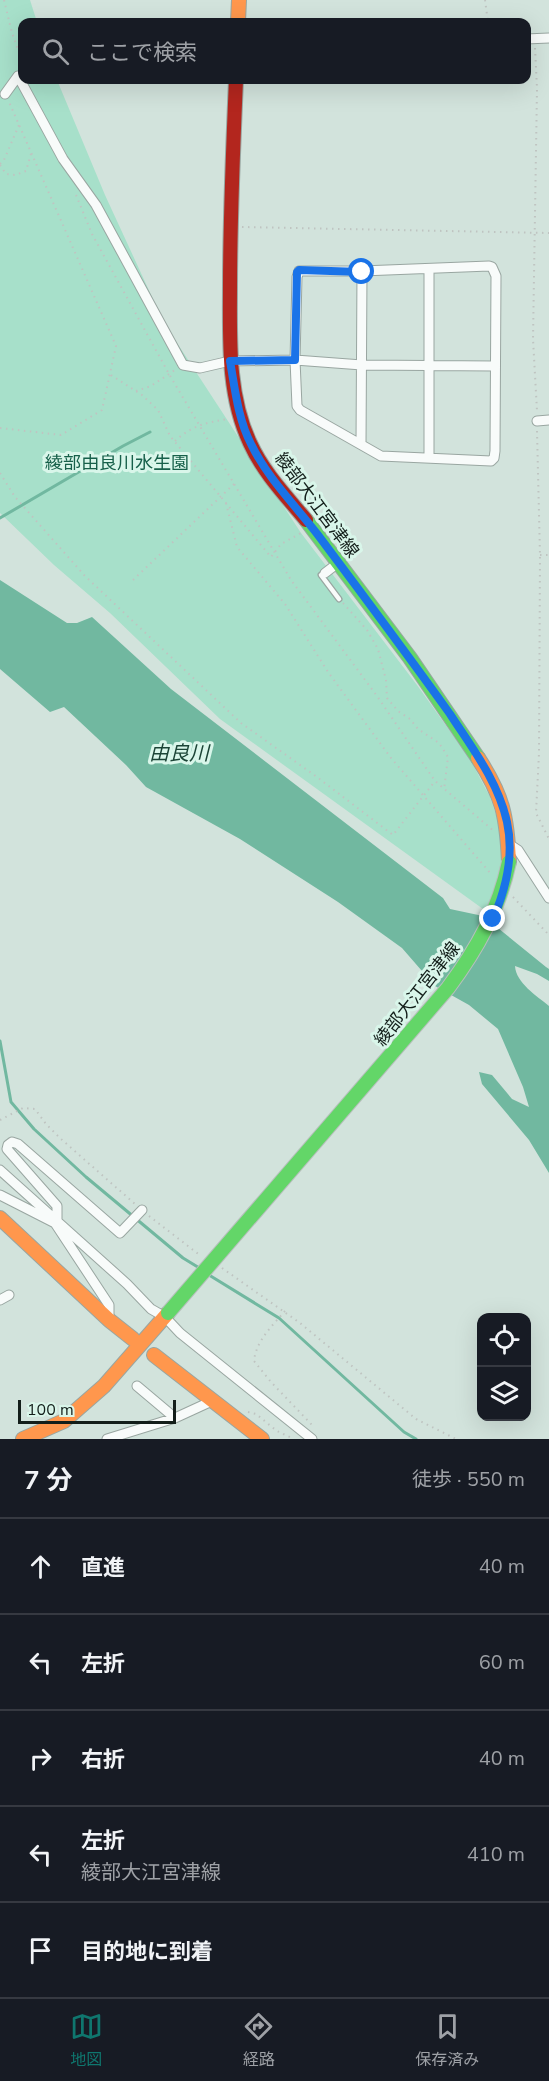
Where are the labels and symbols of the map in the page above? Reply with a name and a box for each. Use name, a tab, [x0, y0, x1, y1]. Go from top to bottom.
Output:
route start	[348, 258, 374, 284]
street label: 綾部大江宮津線	[270, 447, 364, 563]
park label: 綾部由良川水生園	[45, 451, 189, 475]
water label: 由良川	[149, 740, 211, 767]
route end	[479, 905, 505, 931]
street label: 綾部大江宮津線	[369, 937, 465, 1051]
scale bar	[18, 1397, 176, 1424]

